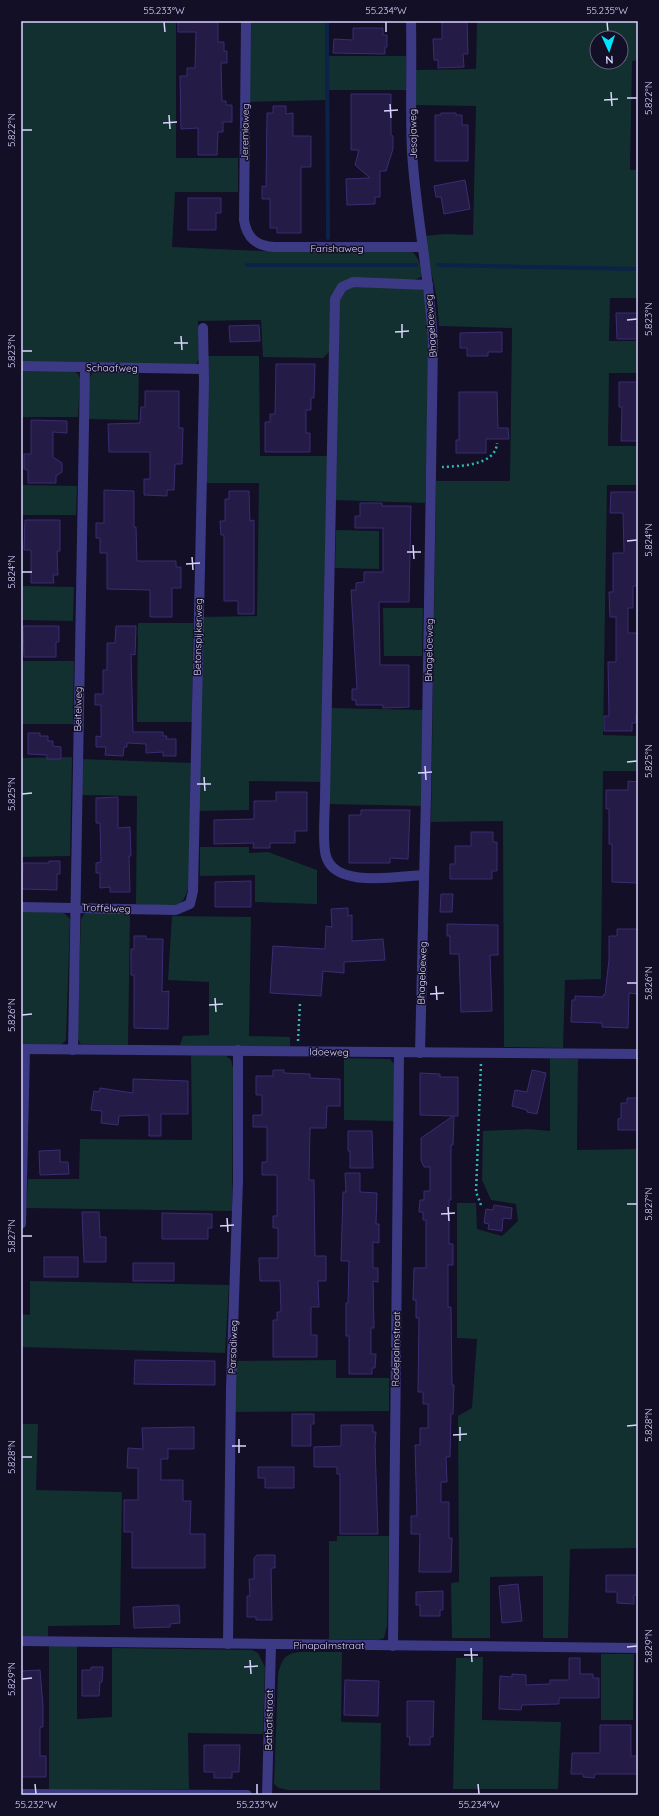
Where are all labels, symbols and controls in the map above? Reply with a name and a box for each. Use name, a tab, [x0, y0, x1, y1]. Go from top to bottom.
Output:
text: 55.233°W	[143, 4, 185, 17]
text: 55.234°W	[365, 4, 407, 17]
text: 55.235°W	[586, 4, 628, 17]
north arrow	[589, 30, 629, 70]
text: N	[605, 53, 614, 67]
text: 5.822°N	[642, 81, 655, 115]
street label: Jeremiaweg	[238, 103, 252, 161]
street label: Jesajaweg	[406, 109, 420, 159]
text: 5.822°N	[5, 113, 18, 147]
street label: Farishaweg	[310, 242, 364, 255]
street label: Bhageloeweg	[422, 294, 440, 358]
text: 5.823°N	[642, 302, 655, 336]
text: 5.823°N	[5, 334, 18, 368]
street label: Schaafweg	[86, 361, 138, 375]
text: 5.824°N	[642, 523, 655, 557]
text: 5.824°N	[5, 555, 18, 589]
street label: Betonspijkerweg	[191, 598, 205, 676]
street label: Bhageloeweg	[422, 618, 436, 682]
street label: Beitelweg	[71, 686, 85, 732]
text: 5.825°N	[642, 744, 655, 778]
text: 5.825°N	[5, 777, 18, 811]
street label: Troffelweg	[81, 901, 131, 915]
street label: Bhageloeweg	[414, 941, 430, 1005]
text: 5.826°N	[642, 966, 655, 1000]
text: 5.826°N	[5, 998, 18, 1032]
street label: Idoeweg	[309, 1045, 349, 1059]
text: 5.827°N	[642, 1187, 655, 1221]
text: 5.827°N	[5, 1219, 18, 1253]
street label: Rodepalmstraat	[389, 1311, 403, 1387]
street label: Parsadiweg	[226, 1320, 240, 1374]
text: 5.828°N	[642, 1408, 655, 1442]
text: 5.828°N	[5, 1440, 18, 1474]
text: 5.829°N	[642, 1629, 655, 1663]
street label: Pinapalmstraat	[294, 1639, 365, 1652]
text: 5.829°N	[5, 1662, 18, 1696]
street label: Batbatistraat	[262, 1689, 276, 1751]
text: 55.232°W	[15, 1798, 57, 1811]
text: 55.233°W	[236, 1798, 278, 1811]
text: 55.234°W	[458, 1798, 500, 1811]

